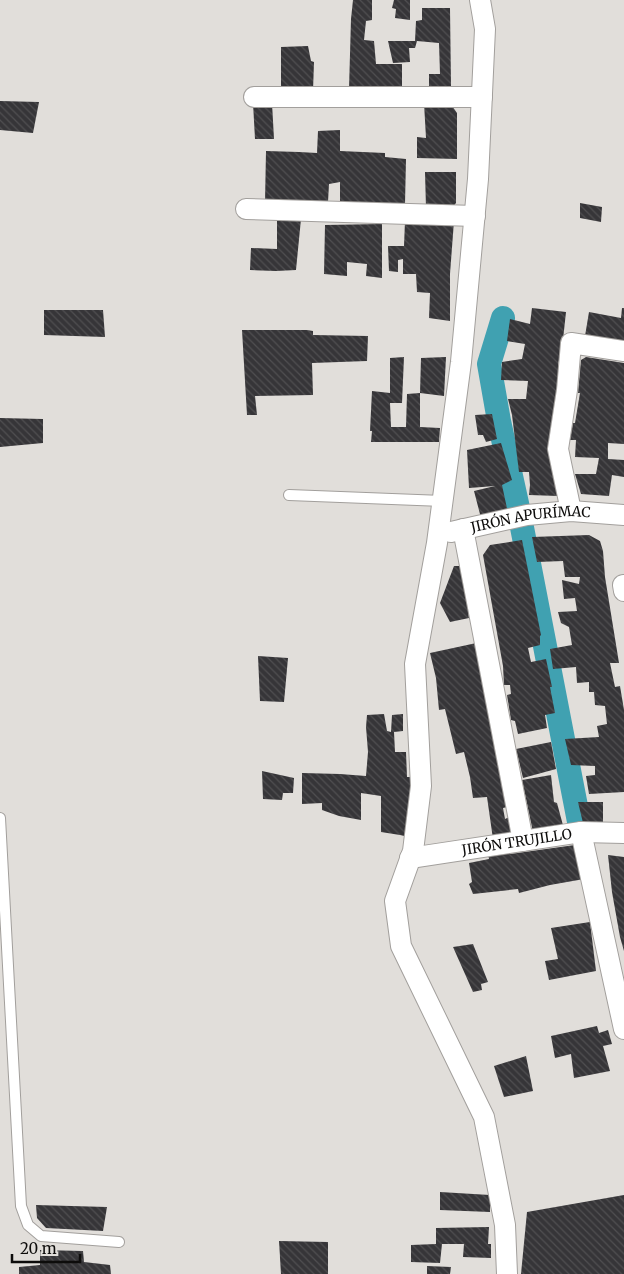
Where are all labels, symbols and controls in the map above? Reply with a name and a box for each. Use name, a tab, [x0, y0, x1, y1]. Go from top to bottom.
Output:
street label: JIRÓN APURÍMAC	[468, 502, 591, 537]
street label: JIRÓN TRUJILLO	[460, 825, 573, 859]
scale bar	[12, 1232, 80, 1264]
text: 20 m	[20, 1239, 57, 1258]

